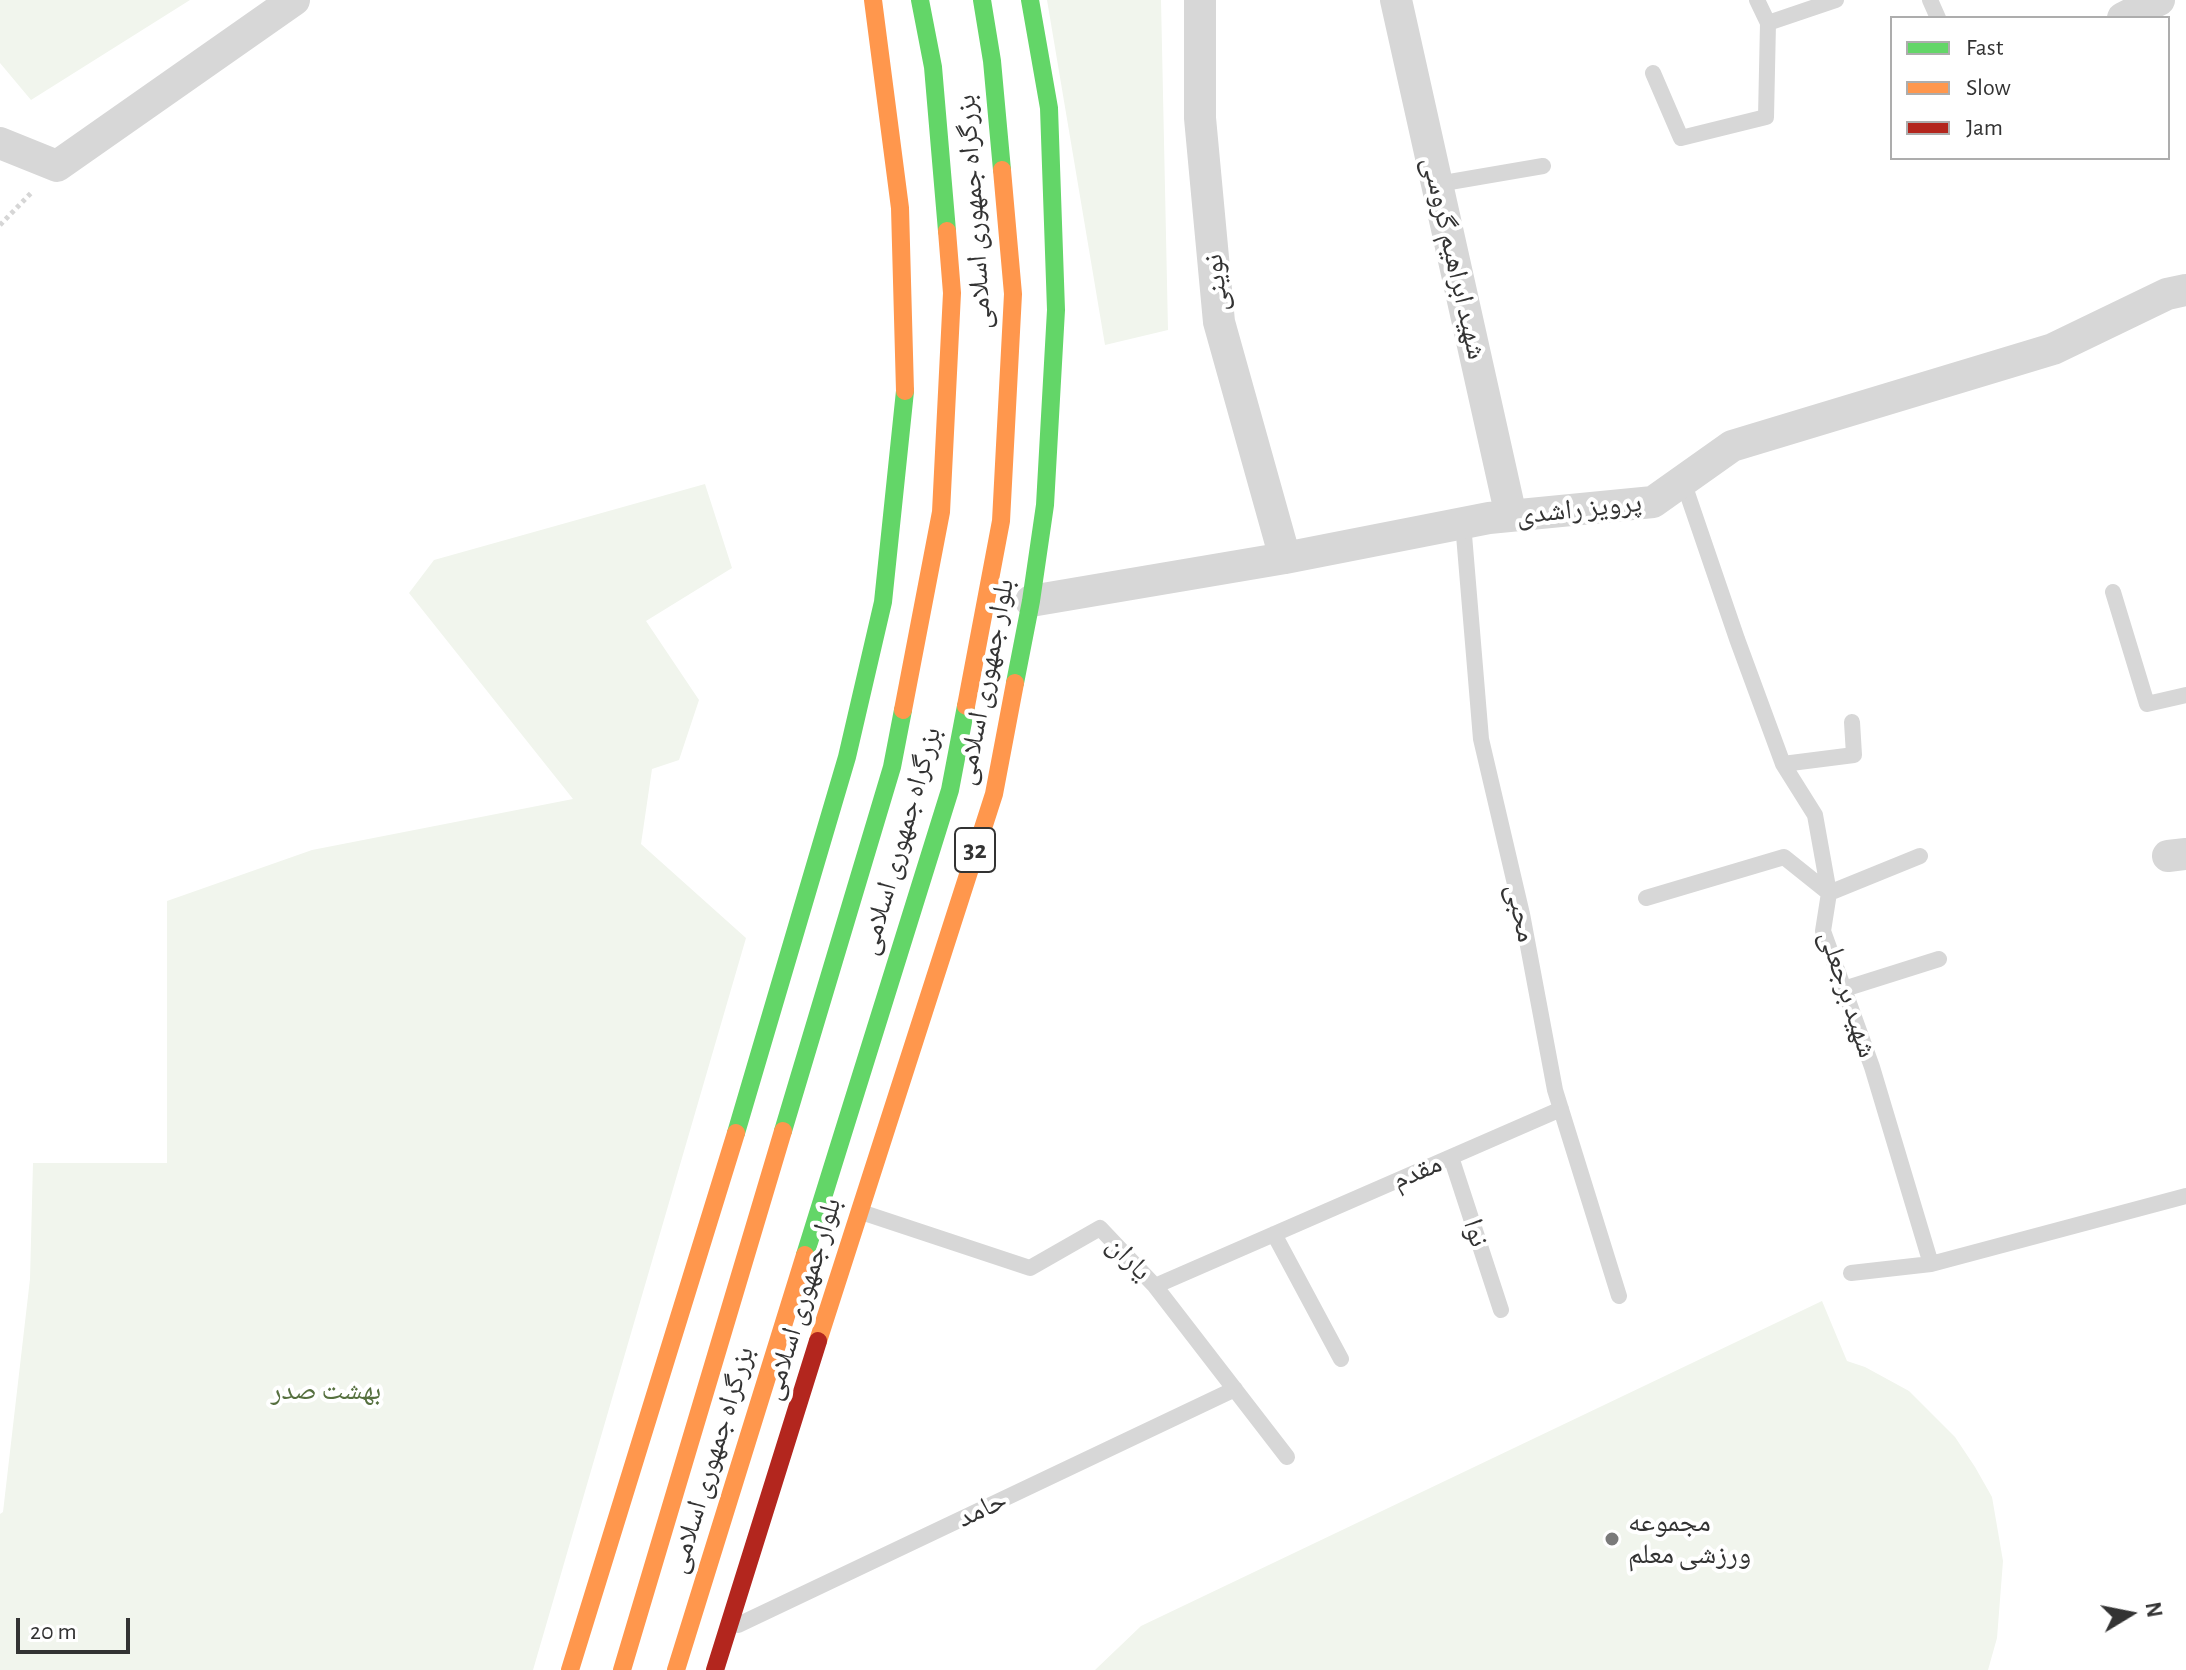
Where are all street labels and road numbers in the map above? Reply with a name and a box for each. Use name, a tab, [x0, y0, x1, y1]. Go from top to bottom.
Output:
street label: بزرگراه جمهوری اسلامی	[949, 93, 999, 331]
street label: شهید ابراهیم گروسی	[1414, 153, 1494, 363]
street label: نوینی	[1196, 252, 1236, 314]
street label: پرویز راشدی	[1515, 486, 1643, 532]
street label: بلوار جمهوری اسلامی	[948, 576, 1022, 788]
street label: بزرگراه جمهوری اسلامی	[851, 723, 949, 959]
road number: 32	[955, 828, 995, 872]
street label: محبی	[1498, 881, 1544, 945]
street label: شهید برجعلی	[1812, 926, 1884, 1062]
street label: مقدم	[1387, 1147, 1447, 1197]
street label: بلوار جمهوری اسلامی	[755, 1194, 849, 1404]
street label: نوا	[1456, 1215, 1496, 1251]
street label: یاران	[1099, 1228, 1159, 1288]
street label: بزرگراه جمهوری اسلامی	[661, 1342, 761, 1578]
street label: حامد	[952, 1483, 1012, 1535]

